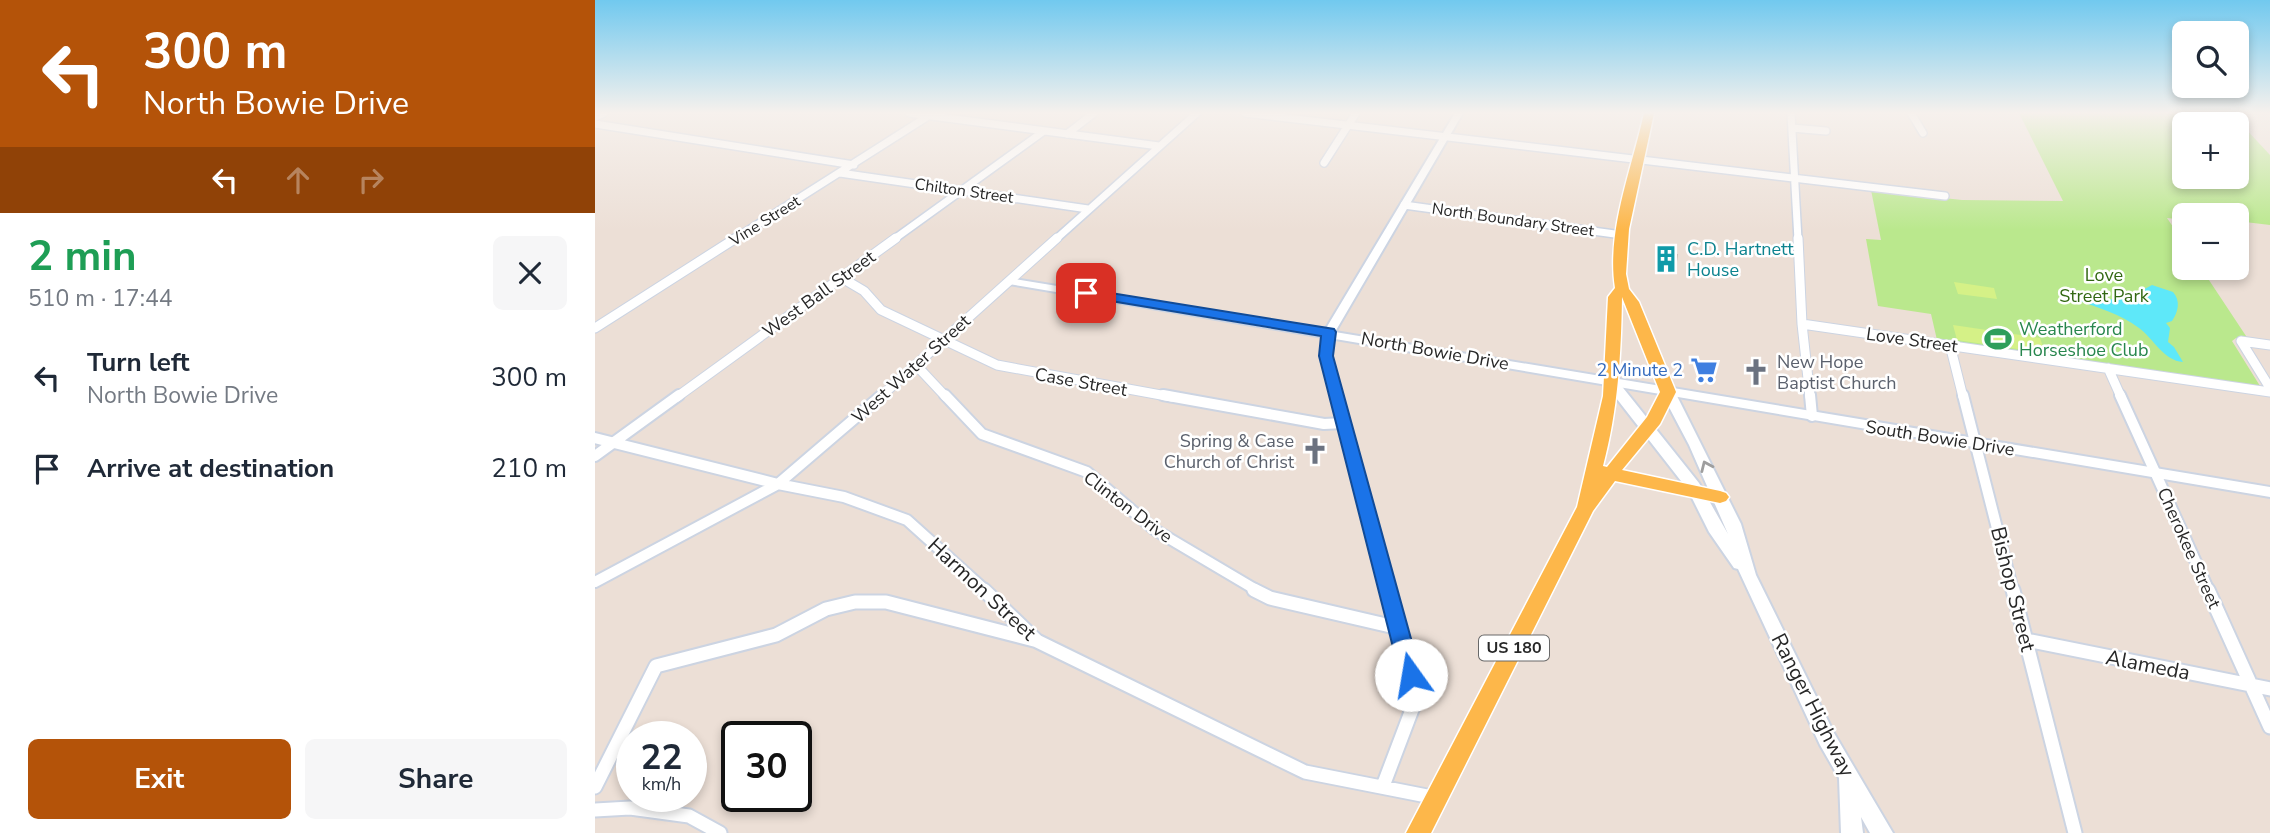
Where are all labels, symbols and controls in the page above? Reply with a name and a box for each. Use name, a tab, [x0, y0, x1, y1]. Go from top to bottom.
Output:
text: 300 m	[143, 18, 287, 85]
map controls	[2172, 21, 2249, 280]
button: search	[2172, 21, 2249, 98]
icon: left	[28, 28, 119, 119]
text: North Bowie Drive	[143, 82, 409, 125]
button: +	[2172, 112, 2249, 189]
icon: left	[206, 161, 244, 199]
icon: ahead	[279, 161, 317, 199]
icon: right	[352, 161, 390, 199]
street label: Chilton Street	[913, 173, 1015, 209]
street label: Vine Street	[724, 190, 805, 252]
street label: North Boundary Street	[1431, 198, 1596, 242]
button: −	[2172, 203, 2249, 280]
text: 2 min	[28, 228, 137, 285]
button: close	[493, 236, 567, 310]
place label: C.D. Hartnett House	[1687, 237, 1794, 282]
building icon: C.D. Hartnett House	[1651, 244, 1681, 274]
street label: West Ball Street	[758, 245, 881, 343]
pin	[1056, 263, 1116, 323]
park label: Love Street Park	[2059, 263, 2150, 308]
icon: arrive	[1067, 274, 1105, 312]
text: 510 m · 17:44	[28, 283, 173, 314]
street label: West Water Street	[846, 309, 976, 429]
place label: Weatherford Horseshoe Club	[2019, 317, 2148, 362]
street label: Love Street	[1865, 322, 1960, 358]
sports icon: Weatherford Horseshoe Club	[1983, 324, 2013, 354]
street label: North Bowie Drive	[1359, 326, 1511, 376]
text: Turn left	[87, 345, 190, 380]
place label: New Hope Baptist Church	[1777, 350, 1896, 395]
supermarket icon: 2 Minute 2	[1689, 355, 1719, 385]
church icon: New Hope Baptist Church	[1741, 357, 1771, 387]
place label: 2 Minute 2	[1596, 358, 1683, 382]
icon: left	[28, 359, 66, 397]
text: 300 m	[491, 360, 567, 395]
street label: Case Street	[1033, 362, 1130, 402]
text: North Bowie Drive	[87, 380, 278, 411]
street label: South Bowie Drive	[1864, 414, 2016, 462]
place label: Spring & Case Church of Christ	[1164, 429, 1295, 474]
church icon: Spring & Case Church of Christ	[1300, 436, 1330, 466]
icon: arrive	[28, 450, 66, 488]
text: Arrive at destination	[87, 451, 334, 486]
text: 210 m	[491, 451, 567, 486]
one-way arrow	[1700, 461, 1714, 473]
street label: Clinton Drive	[1079, 466, 1177, 548]
street label: Cherokee Street	[2152, 484, 2227, 613]
street label: Bishop Street	[1984, 524, 2042, 655]
street label: Harmon Street	[922, 531, 1043, 647]
street label: Ranger Highway	[1765, 628, 1861, 782]
road number: US 180	[1479, 636, 1549, 660]
position arrow	[1374, 638, 1448, 712]
street label: Alameda	[2104, 643, 2192, 687]
speed limit sign: 30	[721, 721, 812, 812]
text: 22	[640, 734, 683, 781]
button: Exit	[28, 739, 291, 819]
button: Share	[305, 739, 567, 819]
text: km/h	[642, 772, 681, 796]

